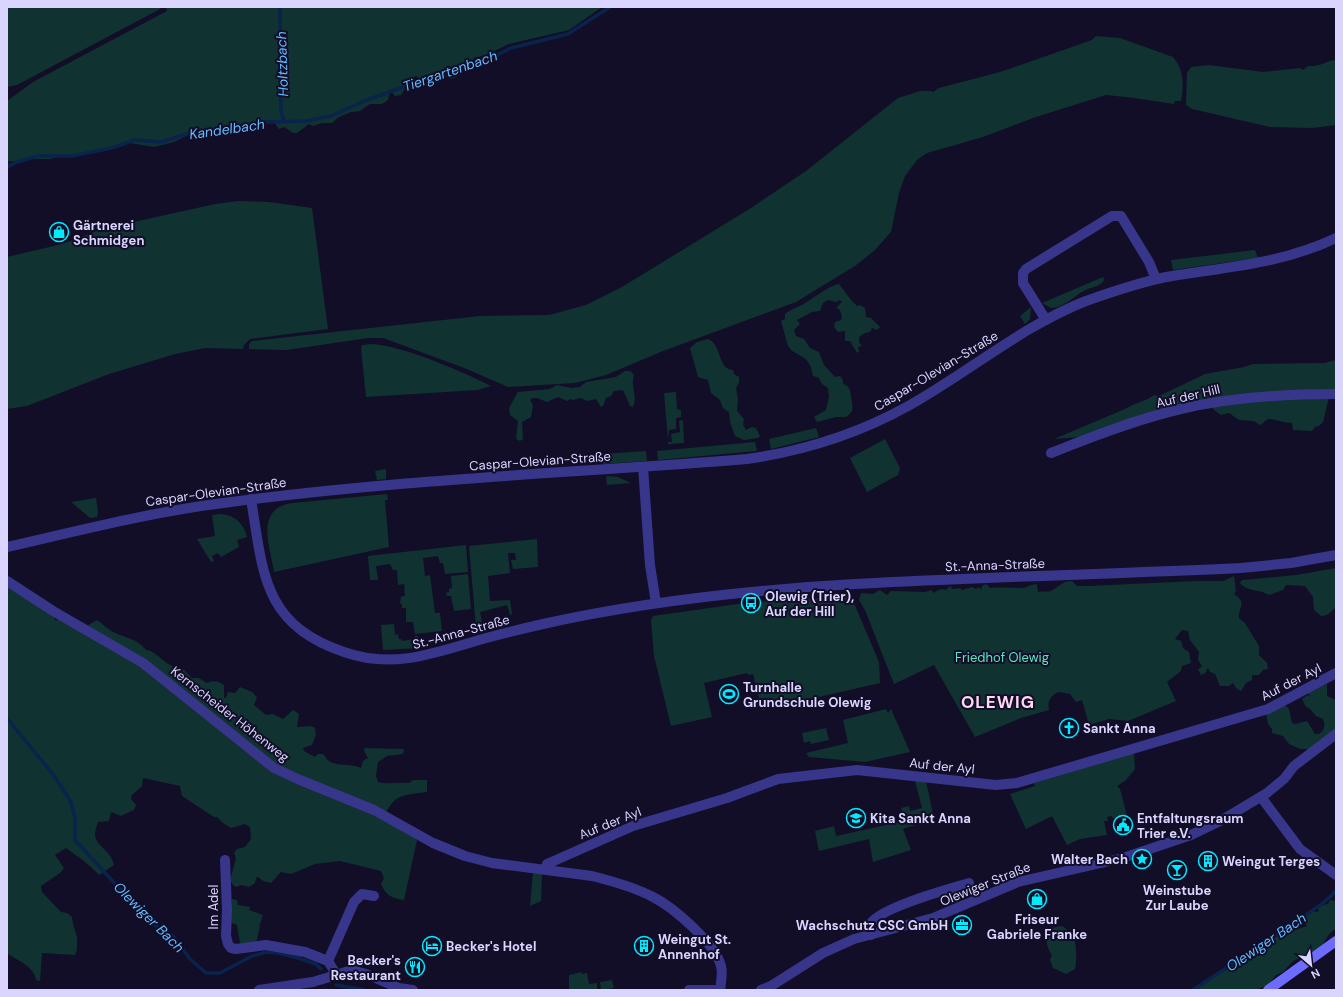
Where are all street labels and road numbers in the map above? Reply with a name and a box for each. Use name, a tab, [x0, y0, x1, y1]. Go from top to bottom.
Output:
street label: Caspar-Olevian-Straße	[871, 327, 1001, 415]
street label: Auf der Hill	[1154, 380, 1222, 412]
street label: Caspar-Olevian-Straße	[469, 448, 611, 474]
street label: Caspar-Olevian-Straße	[145, 474, 287, 510]
street label: St.-Anna-Straße	[945, 555, 1045, 575]
street label: St.-Anna-Straße	[411, 611, 511, 653]
street label: Auf der Ayl	[1258, 660, 1324, 704]
street label: Kernscheider Höhenweg	[167, 662, 293, 766]
street label: Auf der Ayl	[908, 754, 976, 778]
street label: Auf der Ayl	[576, 803, 644, 843]
street label: Olewiger Straße	[937, 858, 1033, 910]
street label: Im Adel	[205, 885, 222, 929]

